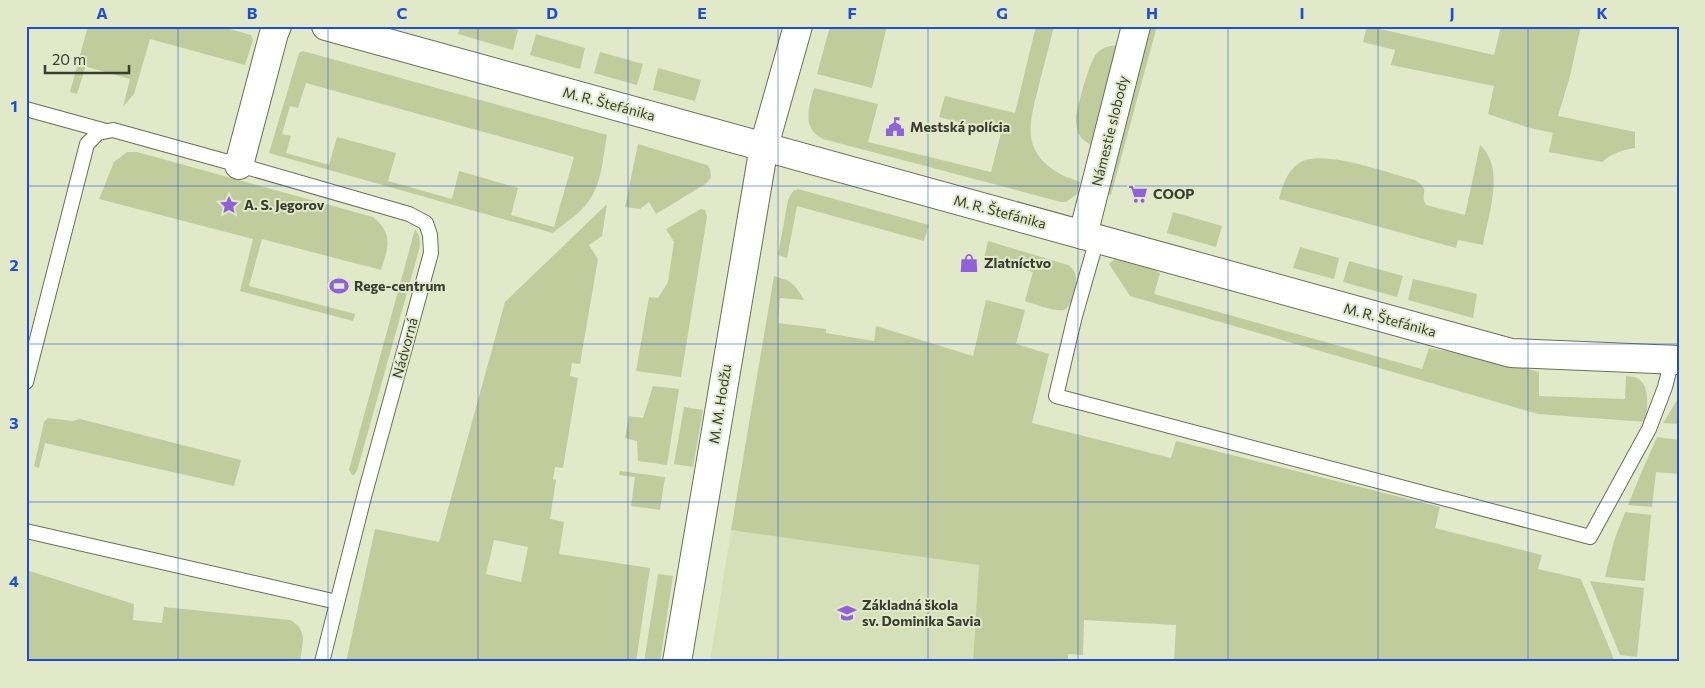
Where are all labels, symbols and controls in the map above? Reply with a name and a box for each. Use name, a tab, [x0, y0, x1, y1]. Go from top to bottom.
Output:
text: A	[96, 3, 108, 22]
text: B	[247, 3, 258, 22]
text: C	[397, 3, 408, 22]
text: D	[546, 3, 558, 22]
text: E	[697, 3, 707, 22]
text: F	[847, 3, 857, 22]
text: G	[996, 3, 1008, 22]
text: H	[1146, 3, 1158, 22]
text: I	[1299, 3, 1305, 22]
text: J	[1449, 3, 1455, 22]
text: K	[1596, 3, 1608, 22]
scale bar	[45, 42, 129, 74]
text: 20 m	[52, 50, 86, 68]
street label: Námestie slobody	[1088, 74, 1131, 188]
street label: M. R. Štefánika	[561, 83, 657, 124]
text: 1	[10, 96, 18, 115]
public building icon: Mestská polícia	[884, 116, 906, 138]
place label: Mestská polícia	[910, 118, 1010, 135]
supermarket icon: COOP	[1127, 183, 1149, 205]
place label: COOP	[1153, 185, 1194, 202]
street label: M. R. Štefánika	[952, 191, 1048, 232]
place icon: A. S. Jegorov	[218, 194, 240, 216]
place label: A. S. Jegorov	[244, 196, 325, 213]
shop icon: Zlatníctvo	[958, 252, 980, 274]
place label: Zlatníctvo	[984, 254, 1051, 271]
text: 2	[9, 255, 19, 274]
sports icon: Rege-centrum	[328, 275, 350, 297]
place label: Rege-centrum	[354, 277, 446, 294]
street label: M. R. Štefánika	[1342, 299, 1438, 340]
street label: Nádvorná	[388, 316, 421, 380]
street label: M. M. Hodžu	[705, 363, 734, 445]
text: 3	[9, 413, 19, 432]
text: 4	[9, 571, 19, 590]
place label: Základná škola sv. Dominika Savia	[862, 596, 981, 629]
school or university icon: Základná škola sv. Dominika Savia	[836, 602, 858, 624]

